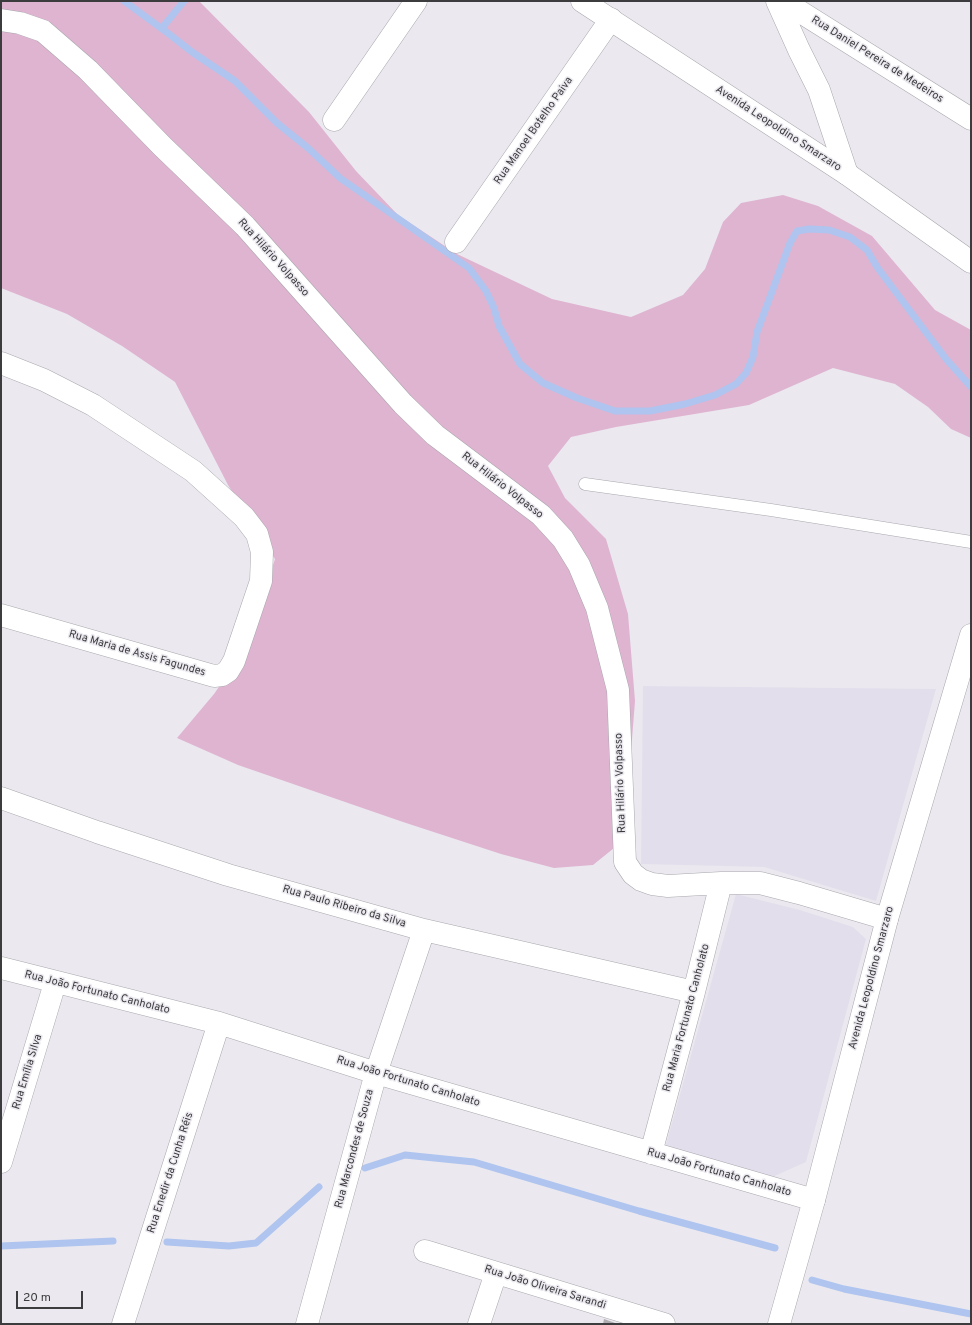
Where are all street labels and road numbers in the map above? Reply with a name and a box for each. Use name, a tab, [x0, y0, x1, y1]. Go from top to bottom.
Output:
street label: Rua Daniel Pereira de Medeiros	[809, 14, 945, 106]
street label: Rua Manoel Botelho Paiva	[492, 75, 576, 187]
street label: Avenida Leopoldino Smarzaro	[713, 83, 843, 175]
street label: Rua Hilário Volpasso	[235, 216, 311, 300]
street label: Rua Hilário Volpasso	[458, 450, 546, 522]
street label: Rua Maria de Assis Fagundes	[67, 628, 207, 680]
street label: Rua Hilário Volpasso	[613, 733, 629, 833]
street label: Rua Paulo Ribeiro da Silva	[281, 883, 407, 931]
street label: Avenida Leopoldino Smarzaro	[847, 905, 897, 1051]
street label: Rua Maria Fortunato Canholato	[661, 943, 713, 1093]
street label: Rua João Fortunato Canholato	[23, 969, 171, 1017]
street label: Rua Emília Silva	[10, 1033, 46, 1111]
street label: Rua João Fortunato Canholato	[335, 1054, 481, 1110]
street label: Rua Marcondes de Souza	[333, 1088, 377, 1210]
street label: Rua Enedir da Cunha Réis	[145, 1111, 197, 1235]
street label: Rua João Fortunato Canholato	[645, 1146, 793, 1200]
street label: Rua João Oliveira Sarandi	[482, 1263, 608, 1313]

